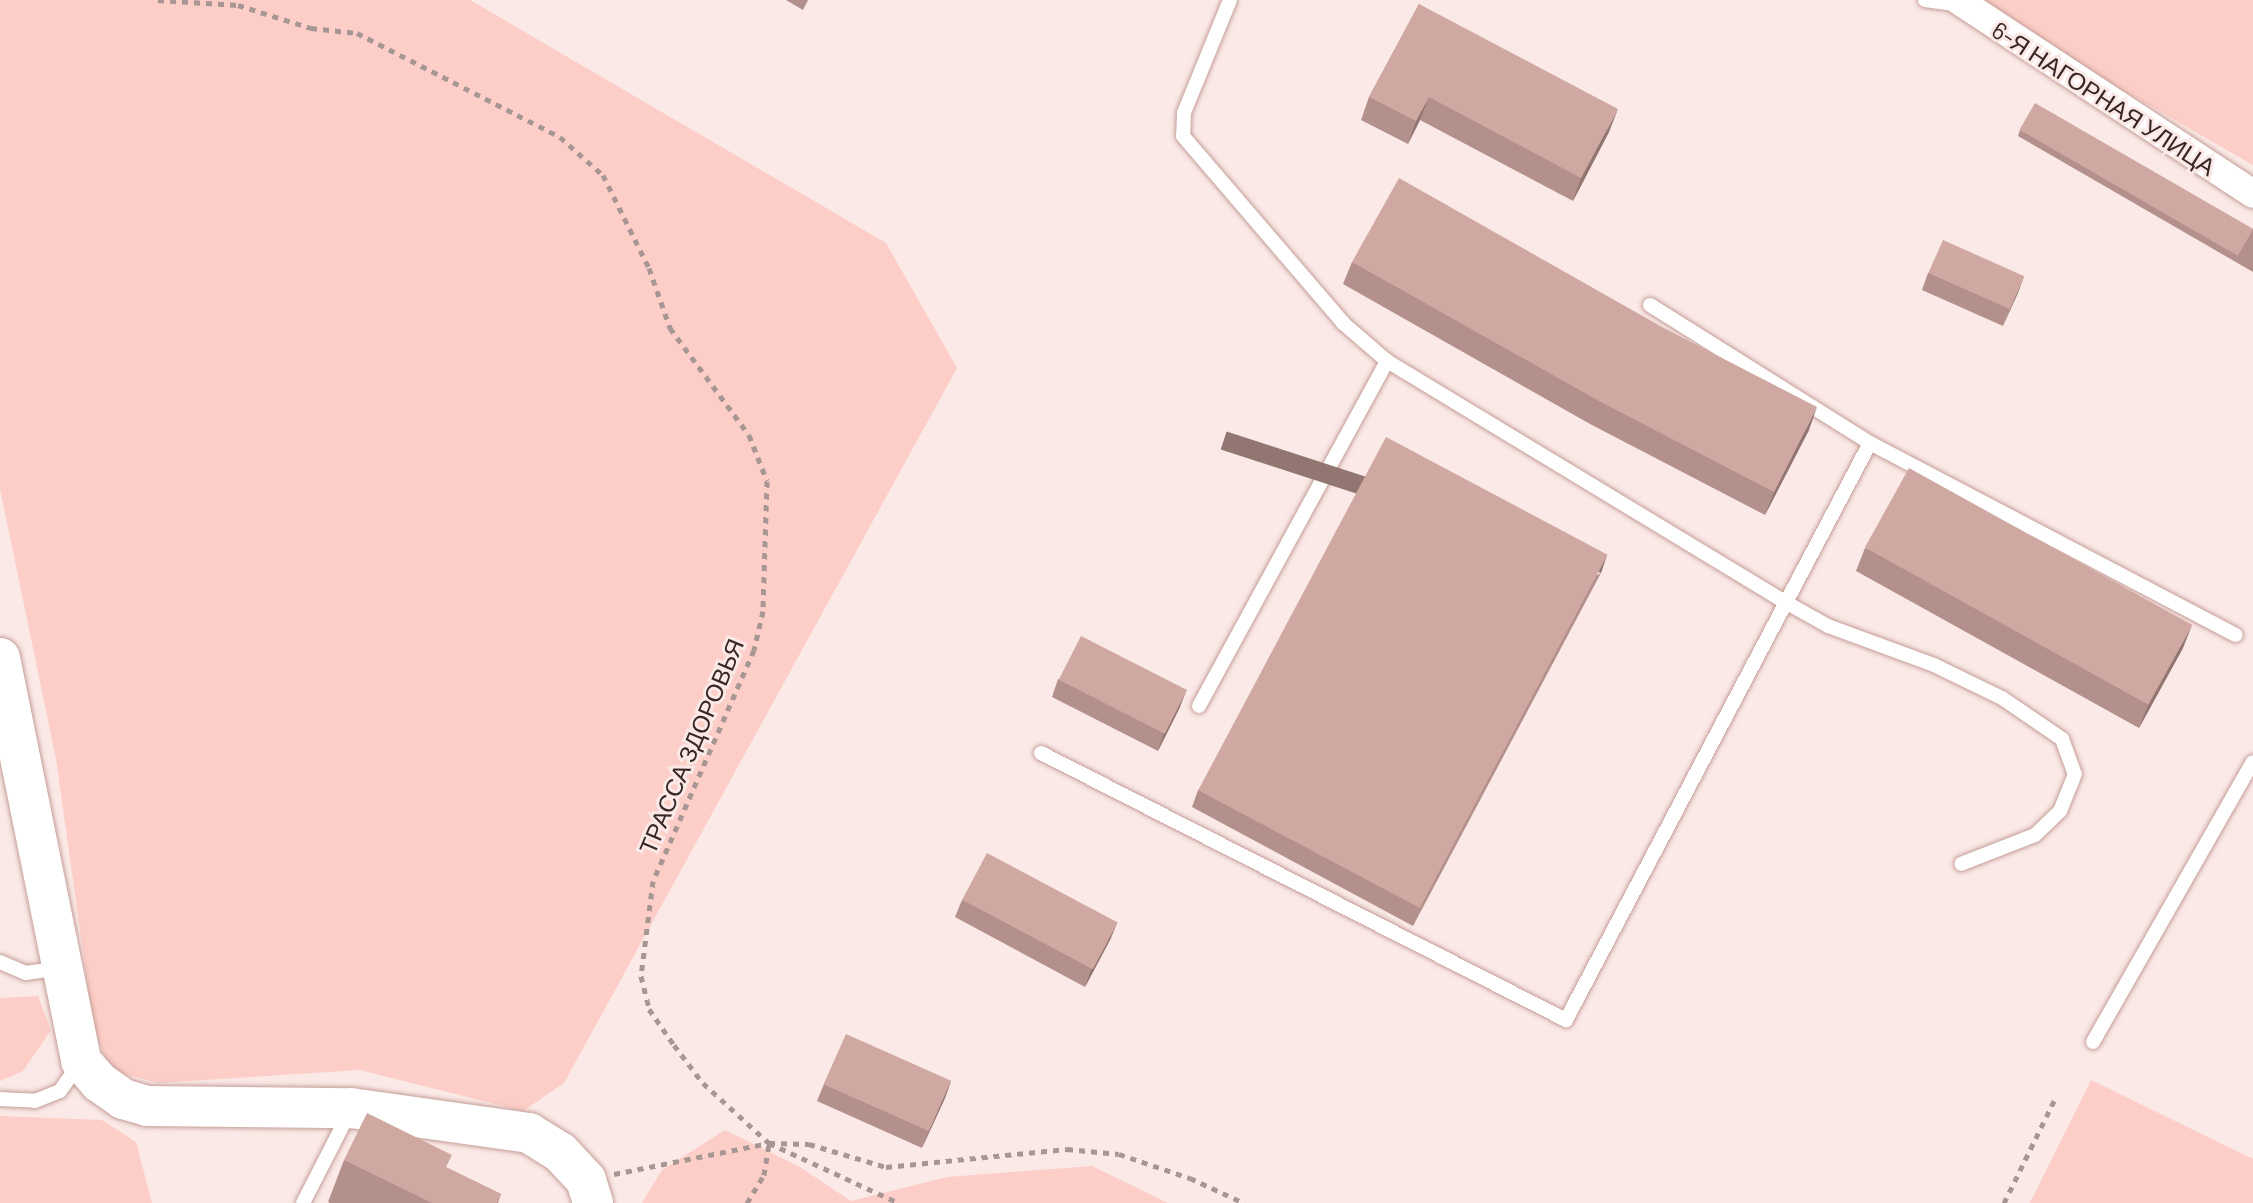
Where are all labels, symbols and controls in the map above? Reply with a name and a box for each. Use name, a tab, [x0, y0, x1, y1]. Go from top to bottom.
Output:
street label: 6-Я НАГОРНАЯ УЛИЦА	[1987, 15, 2221, 181]
street label: ТРАССА ЗДОРОВЬЯ	[633, 634, 749, 858]

